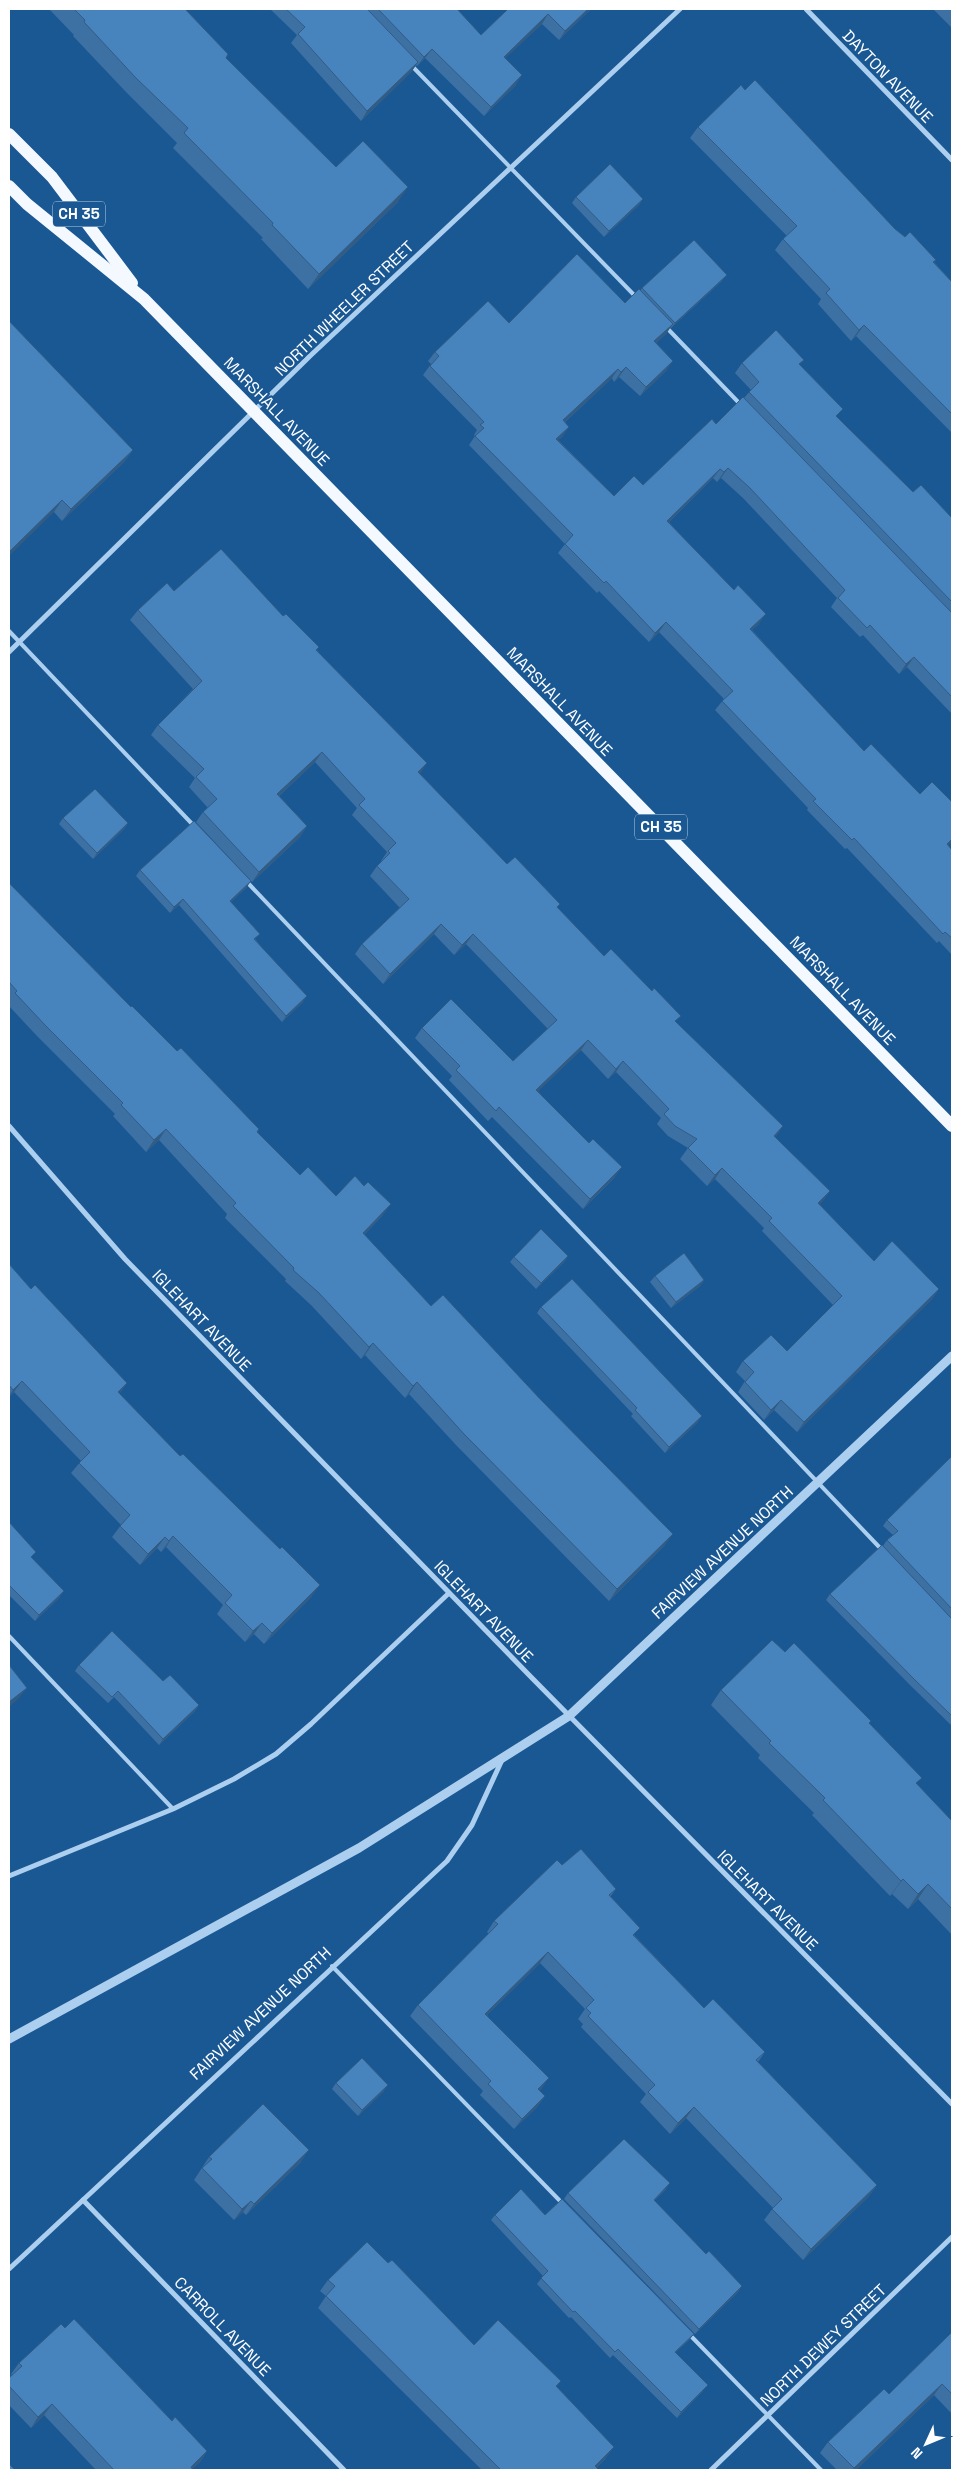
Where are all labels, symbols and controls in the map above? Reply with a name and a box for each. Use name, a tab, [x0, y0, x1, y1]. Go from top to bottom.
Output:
street label: DAYTON AVENUE	[838, 25, 937, 127]
road number: CH 35	[53, 202, 105, 226]
street label: NORTH WHEELER STREET	[270, 236, 418, 380]
street label: MARSHALL AVENUE	[219, 352, 334, 470]
street label: MARSHALL AVENUE	[502, 642, 617, 760]
road number: CH 35	[635, 814, 687, 840]
street label: MARSHALL AVENUE	[785, 931, 900, 1049]
street label: IGLEHART AVENUE	[148, 1265, 256, 1376]
street label: FAIRVIEW AVENUE NORTH	[647, 1481, 798, 1624]
street label: IGLEHART AVENUE	[430, 1556, 538, 1667]
street label: IGLEHART AVENUE	[713, 1846, 822, 1955]
street label: FAIRVIEW AVENUE NORTH	[185, 1942, 336, 2085]
street label: CARROLL AVENUE	[170, 2272, 276, 2381]
street label: NORTH DEWEY STREET	[756, 2280, 891, 2411]
north arrow	[901, 2419, 951, 2469]
text: N	[907, 2443, 926, 2463]

